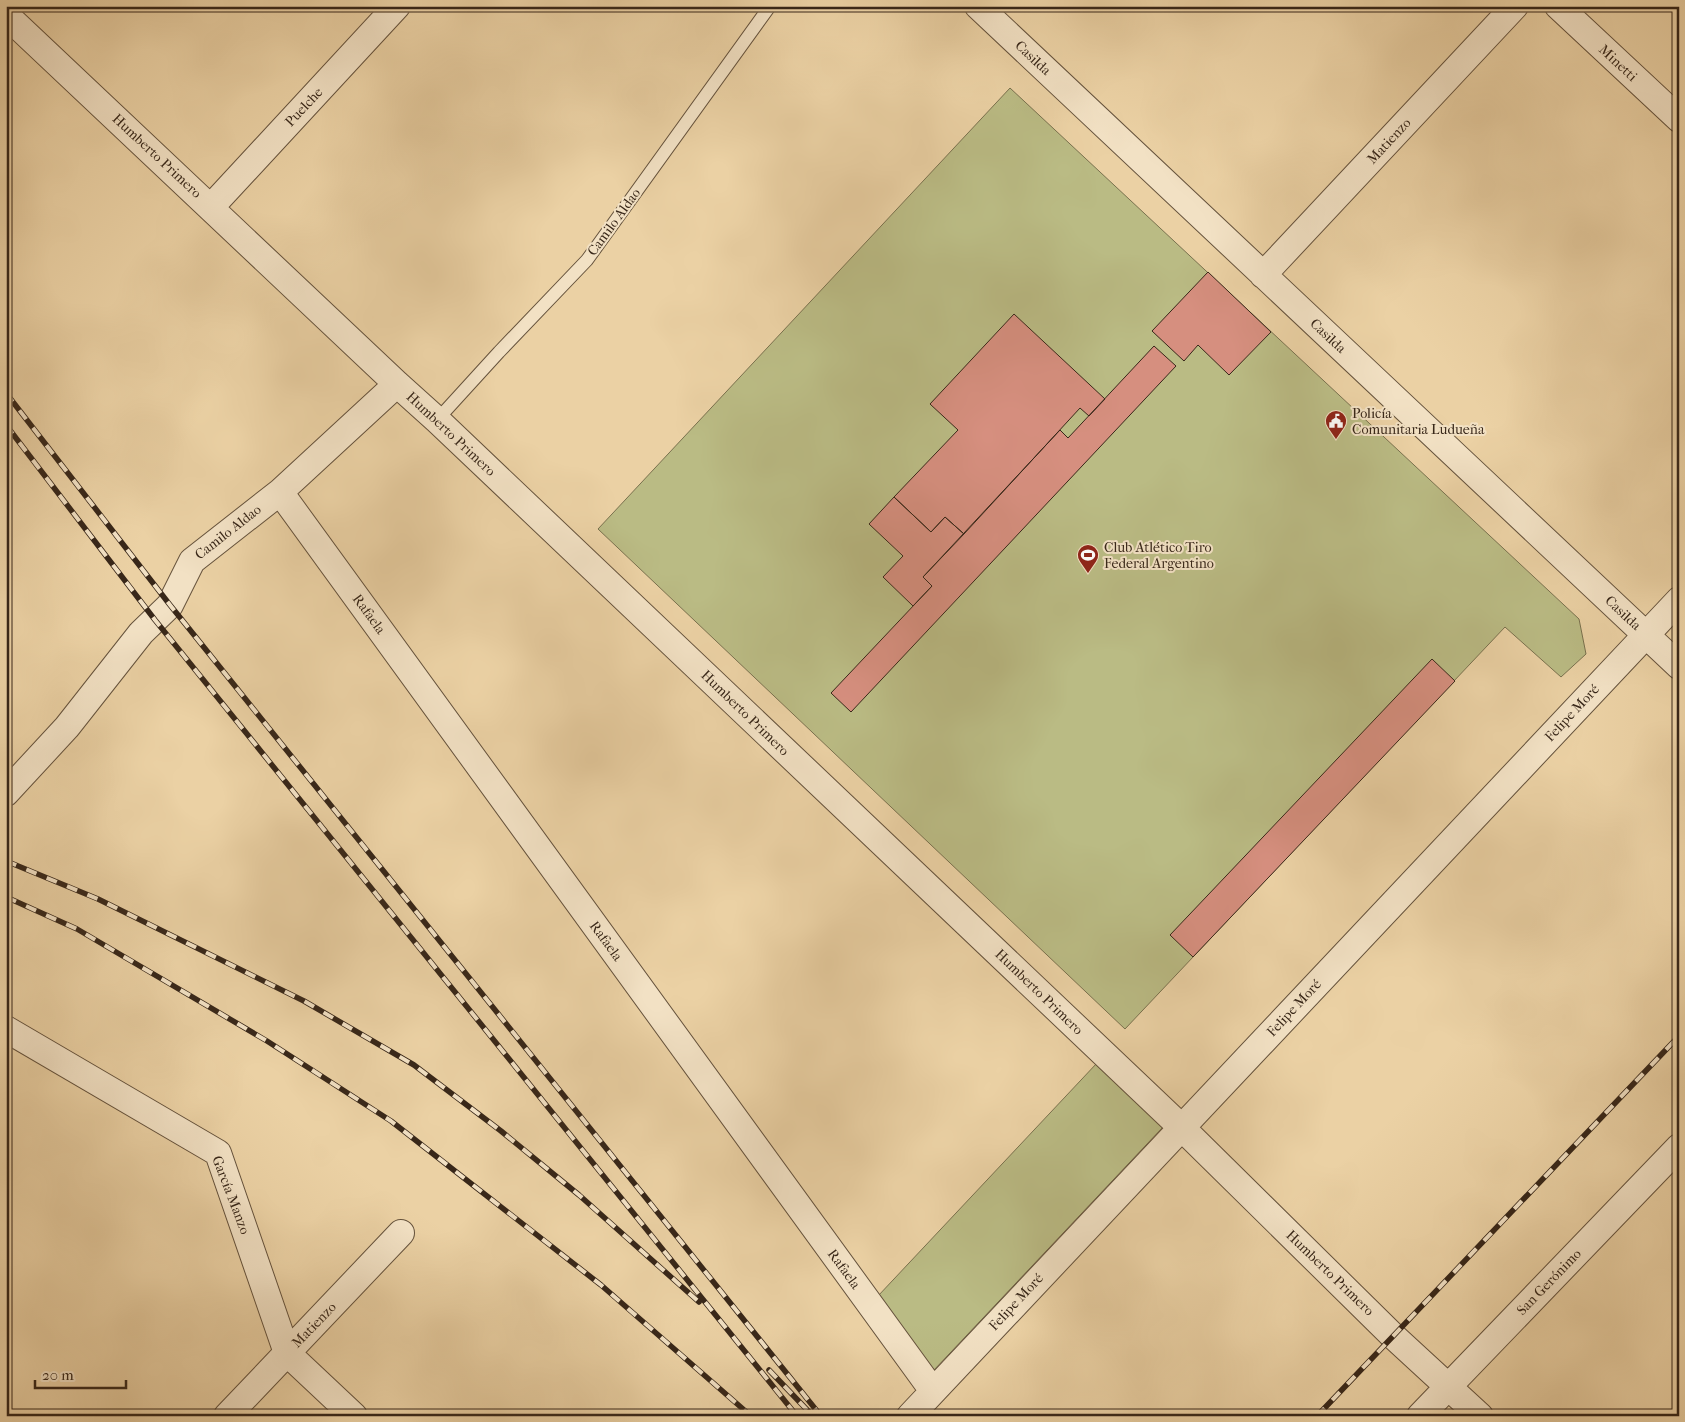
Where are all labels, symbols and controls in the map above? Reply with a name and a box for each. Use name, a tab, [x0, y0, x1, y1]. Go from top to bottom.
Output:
street label: Casilda	[1011, 37, 1055, 79]
street label: Minetti	[1595, 41, 1641, 85]
street label: Puelche	[281, 84, 327, 130]
street label: Humberto Primero	[109, 110, 205, 202]
street label: Matienzo	[1363, 114, 1415, 168]
street label: Camilo Aldao	[584, 185, 644, 259]
street label: Casilda	[1306, 315, 1350, 357]
street label: Humberto Primero	[403, 388, 499, 480]
place label: Policía Comunitaria Ludueña	[1352, 405, 1485, 438]
public building icon: Policía Comunitaria Ludueña	[1324, 409, 1348, 440]
street label: Camilo Aldao	[191, 501, 265, 563]
place label: Club Atlético Tiro Federal Argentino	[1104, 539, 1214, 572]
sports icon: Club Atlético Tiro Federal Argentino	[1076, 543, 1100, 574]
street label: Rafaela	[349, 591, 389, 638]
street label: Casilda	[1601, 592, 1645, 634]
street label: Humberto Primero	[697, 667, 793, 759]
street label: Felipe Moré	[1541, 681, 1603, 745]
street label: Rafaela	[586, 918, 626, 965]
street label: Humberto Primero	[991, 946, 1087, 1038]
street label: Felipe Moré	[1263, 976, 1325, 1040]
street label: García Manzo	[208, 1153, 254, 1237]
street label: Humberto Primero	[1282, 1227, 1378, 1319]
street label: San Gerónimo	[1513, 1245, 1585, 1319]
street label: Rafaela	[824, 1246, 864, 1293]
street label: Felipe Moré	[985, 1270, 1047, 1334]
street label: Matienzo	[288, 1299, 340, 1351]
scale bar	[35, 1357, 126, 1389]
text: 20 m	[42, 1366, 74, 1384]

